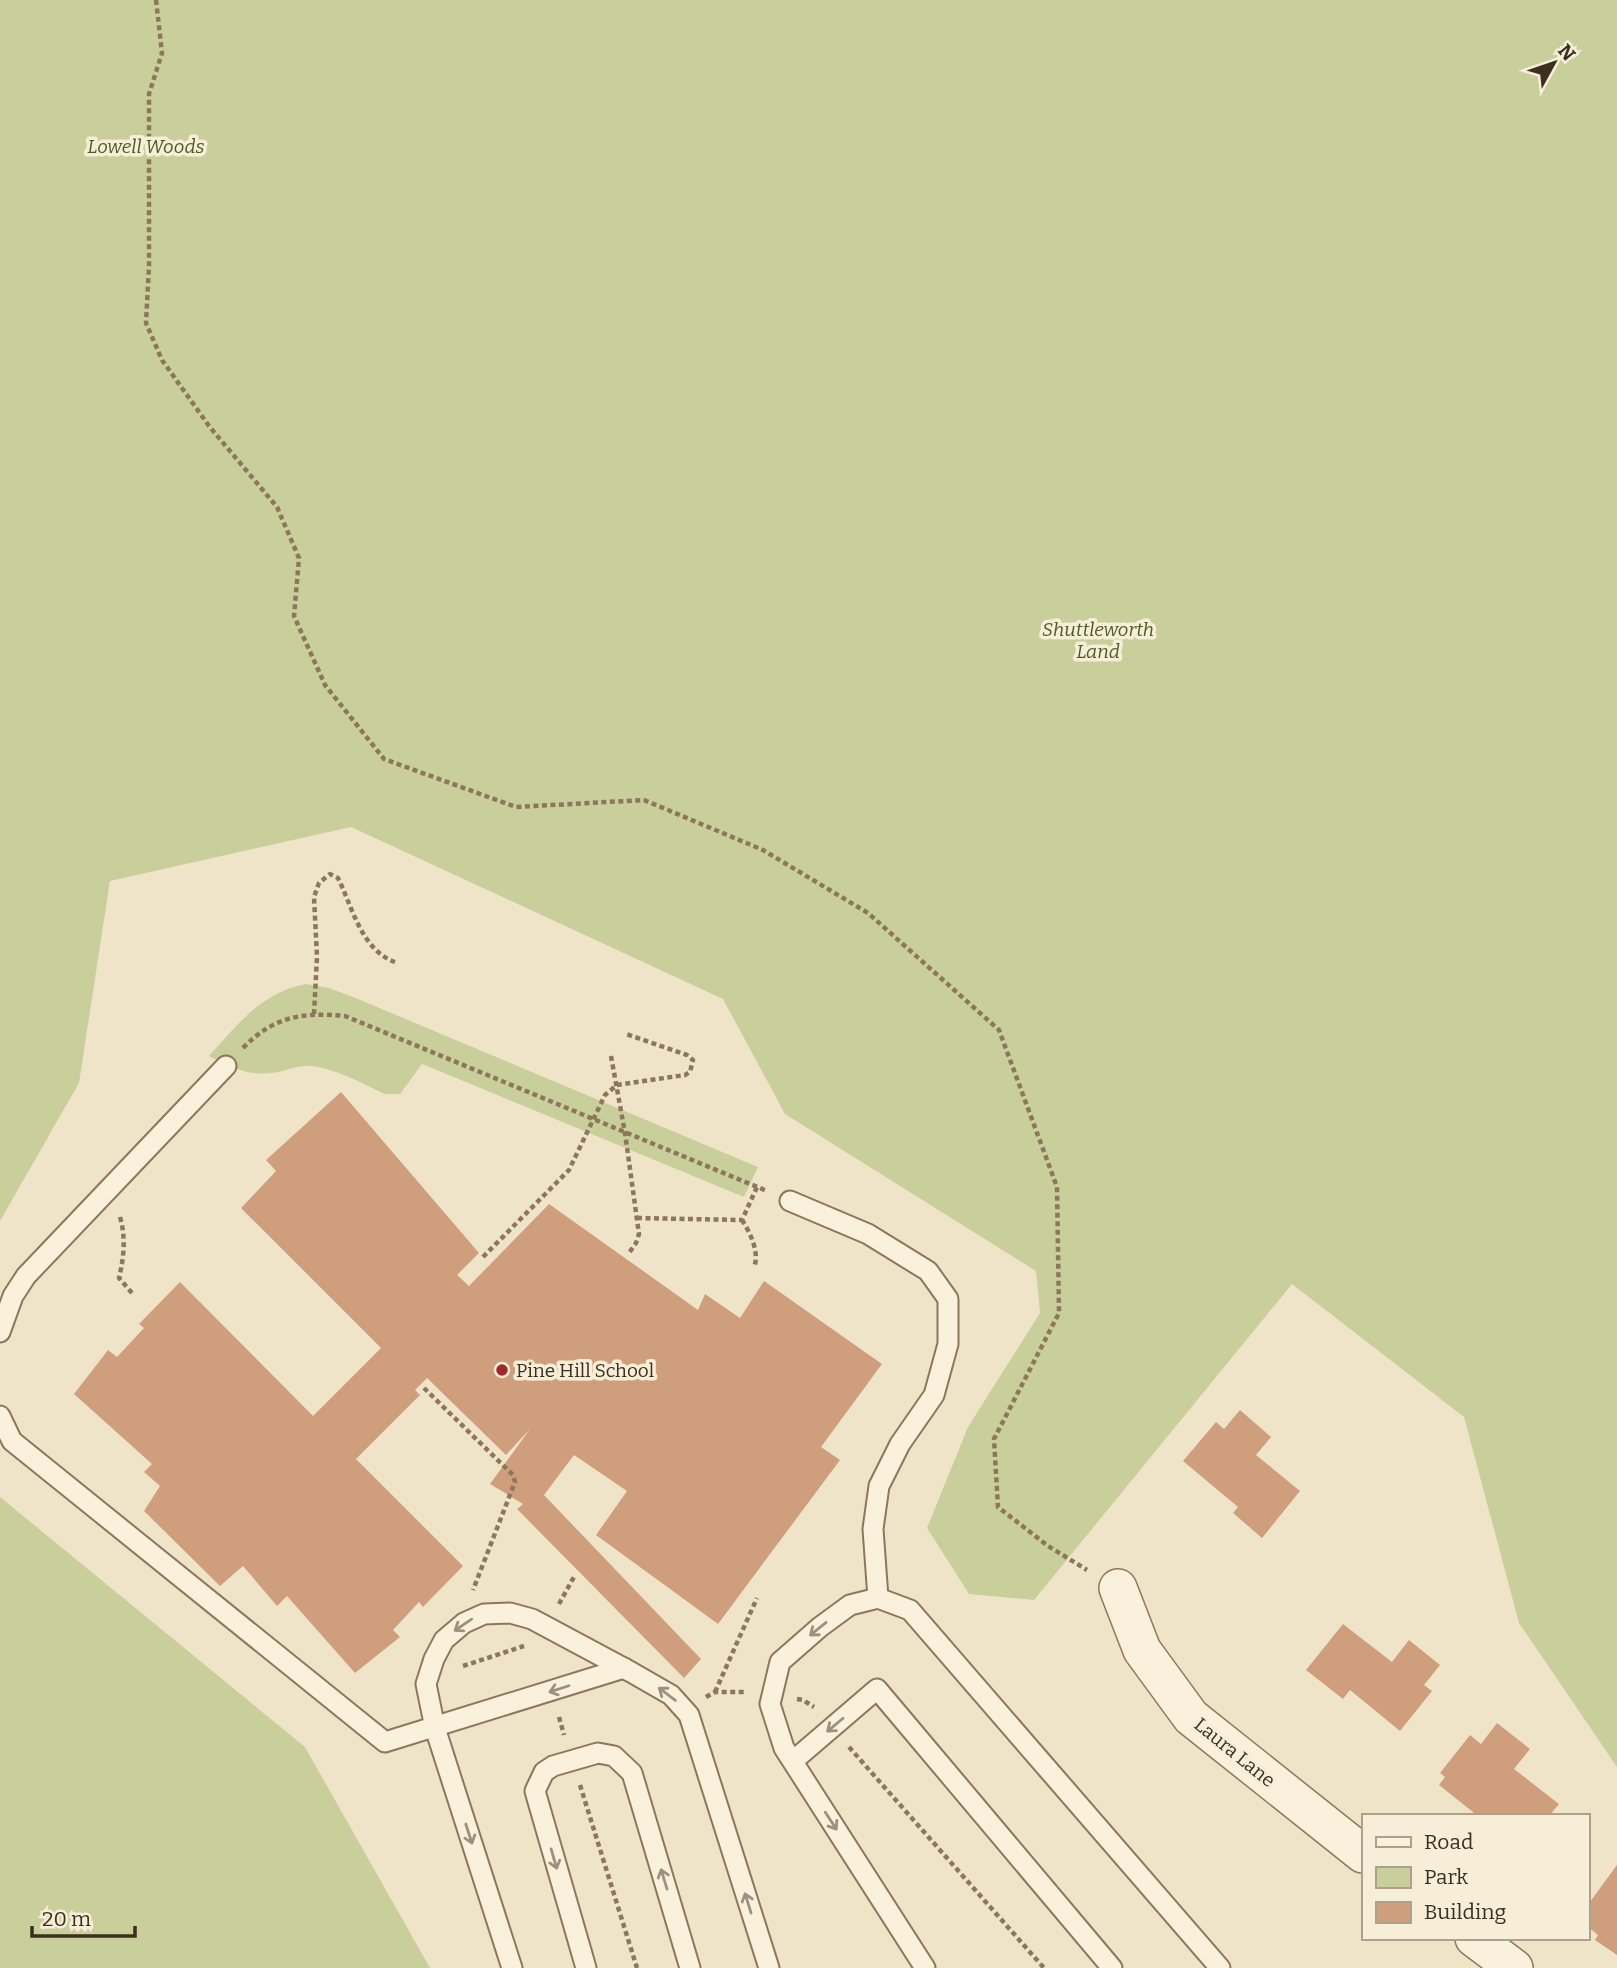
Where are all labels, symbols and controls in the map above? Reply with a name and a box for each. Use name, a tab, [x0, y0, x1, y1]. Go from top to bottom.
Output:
north arrow	[1519, 28, 1589, 98]
text: N	[1553, 39, 1580, 66]
park label: Lowell Woods	[87, 135, 205, 158]
park label: Shuttleworth Land	[1042, 618, 1154, 663]
place label: Pine Hill School	[516, 1359, 654, 1382]
marker: Pine Hill School	[494, 1362, 510, 1378]
one-way arrow	[454, 1618, 473, 1633]
one-way arrow	[810, 1621, 828, 1636]
one-way arrow	[548, 1683, 570, 1696]
one-way arrow	[658, 1687, 677, 1702]
street label: Laura Lane	[1190, 1713, 1280, 1792]
one-way arrow	[826, 1717, 844, 1733]
one-way arrow	[824, 1811, 839, 1830]
legend	[1362, 1814, 1589, 1940]
one-way arrow	[464, 1822, 476, 1844]
text: Road	[1424, 1829, 1473, 1855]
one-way arrow	[548, 1847, 561, 1870]
text: Park	[1424, 1864, 1468, 1890]
one-way arrow	[656, 1868, 669, 1890]
one-way arrow	[741, 1892, 754, 1914]
scale bar	[32, 1895, 135, 1939]
text: Building	[1424, 1899, 1507, 1925]
text: 20 m	[42, 1906, 91, 1932]

